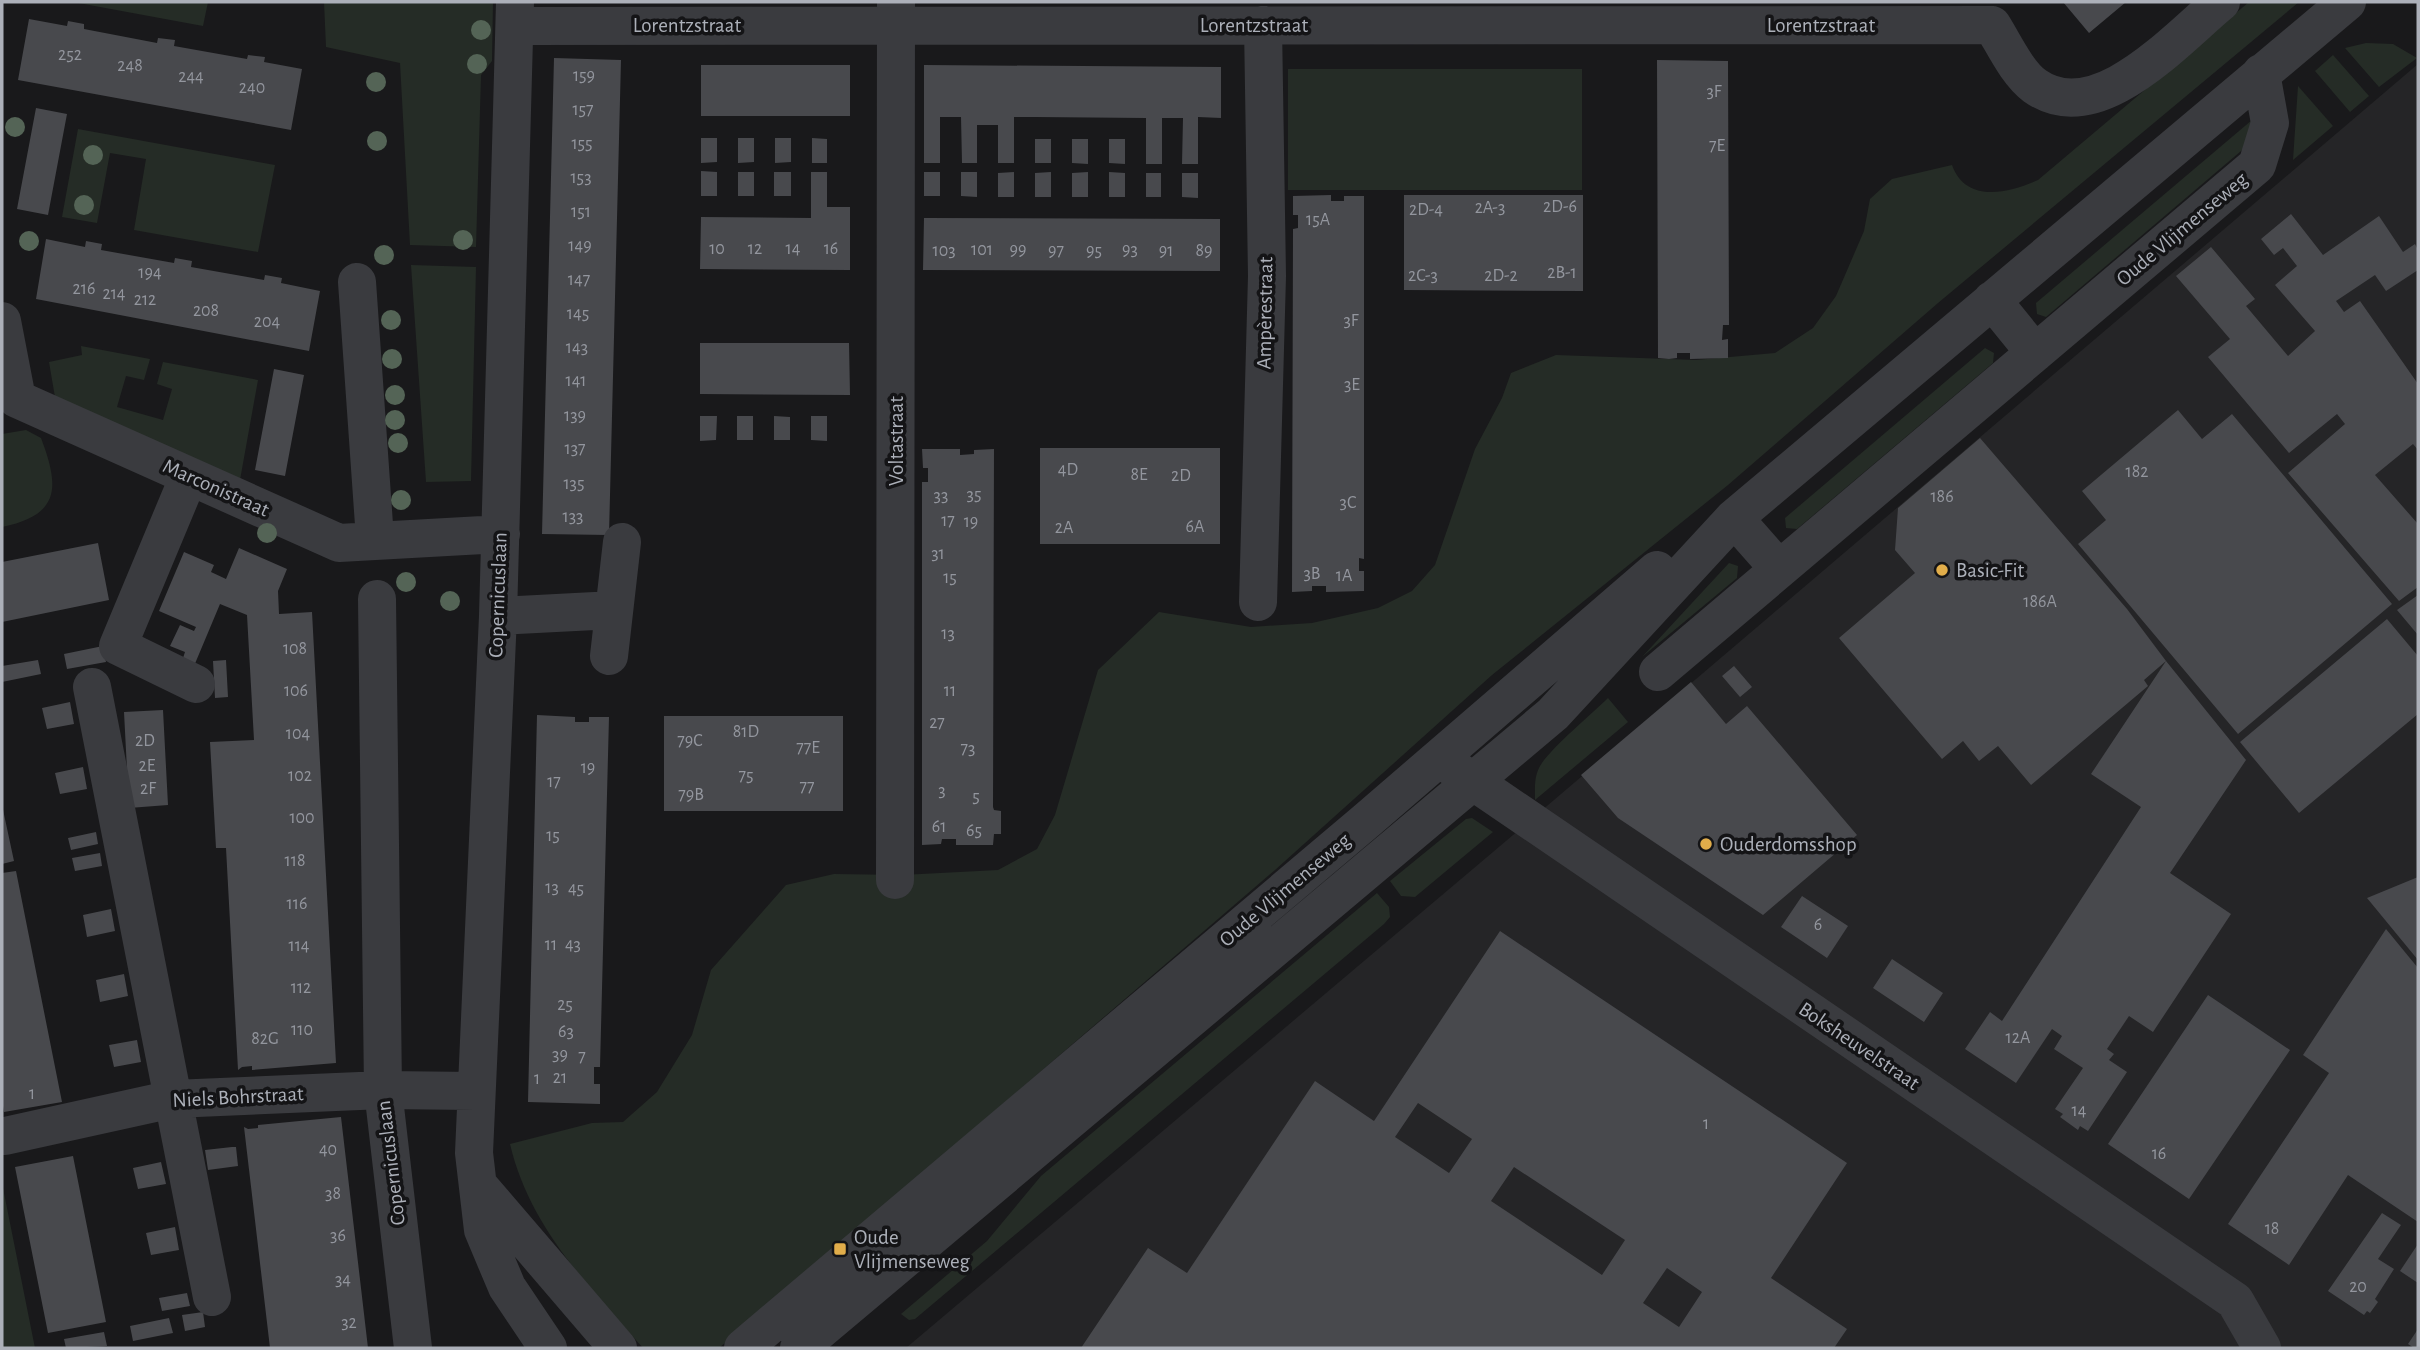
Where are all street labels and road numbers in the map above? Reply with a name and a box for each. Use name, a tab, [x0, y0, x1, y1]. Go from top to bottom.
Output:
street label: Lorentzstraat	[633, 15, 741, 36]
street label: Lorentzstraat	[1200, 15, 1308, 36]
street label: Lorentzstraat	[1767, 15, 1875, 36]
street label: Oude Vlijmenseweg	[2112, 168, 2252, 290]
street label: Ampèrestraat	[1254, 256, 1276, 370]
street label: Voltastraat	[886, 396, 907, 486]
street label: Marconistraat	[160, 455, 273, 521]
street label: Copernicuslaan	[485, 532, 511, 658]
street label: Oude Vlijmenseweg	[1215, 829, 1355, 951]
street label: Boksheuvelstraat	[1795, 998, 1923, 1094]
street label: Niels Bohrstraat	[172, 1083, 305, 1111]
street label: Copernicuslaan	[373, 1099, 409, 1227]

